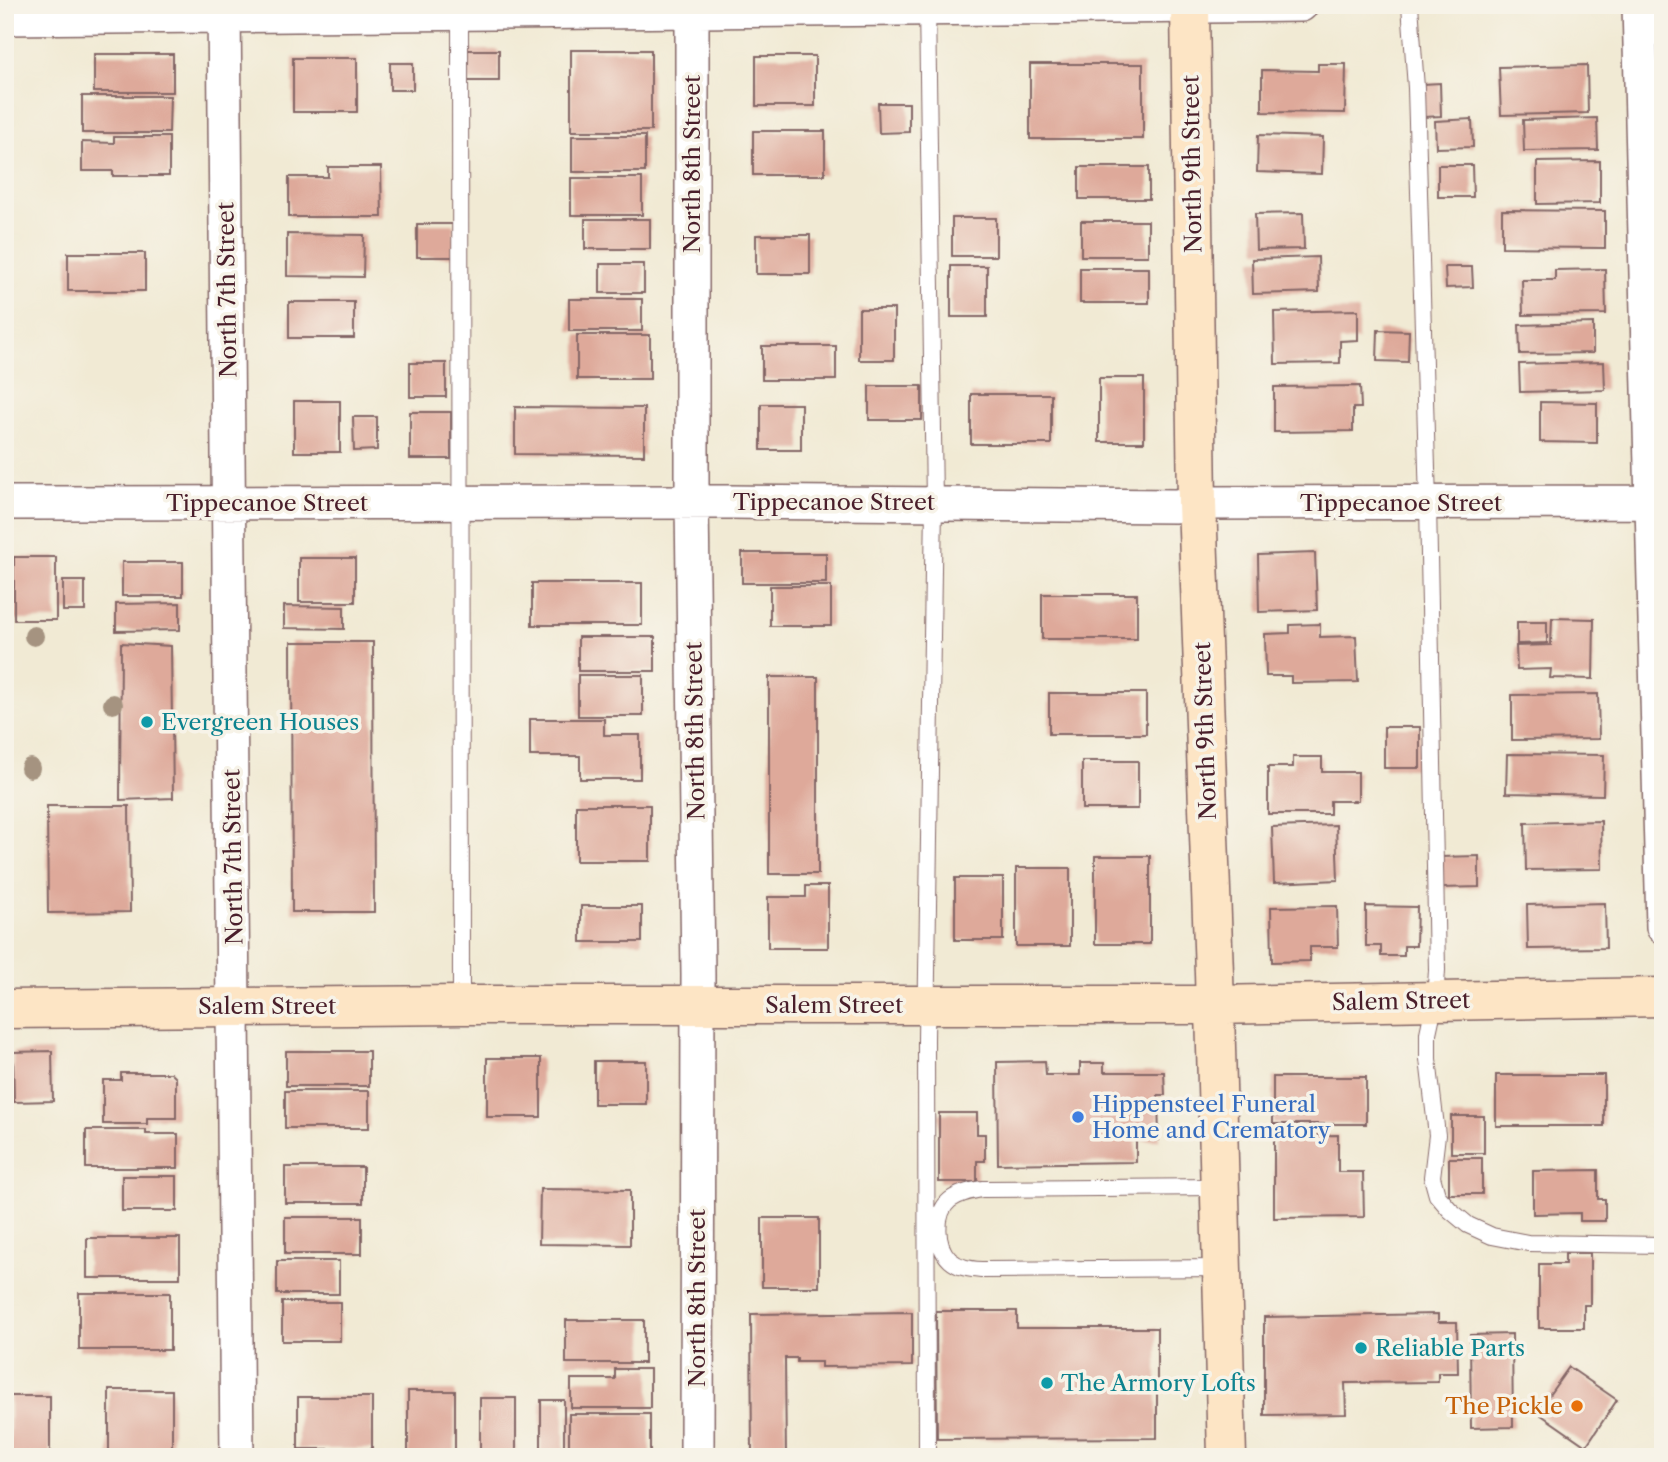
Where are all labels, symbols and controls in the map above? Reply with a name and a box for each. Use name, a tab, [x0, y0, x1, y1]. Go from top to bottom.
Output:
street label: North 8th Street	[678, 75, 706, 253]
street label: North 9th Street	[1176, 75, 1208, 253]
street label: North 7th Street	[211, 202, 243, 378]
street label: Tippecanoe Street	[733, 488, 935, 516]
street label: Tippecanoe Street	[166, 489, 368, 517]
street label: Tippecanoe Street	[1300, 489, 1502, 517]
street label: North 9th Street	[1188, 641, 1222, 821]
street label: North 8th Street	[679, 642, 711, 820]
place label: Evergreen Houses	[161, 708, 359, 736]
marker: Evergreen Houses	[139, 714, 155, 730]
street label: North 7th Street	[217, 769, 249, 945]
street label: Salem Street	[1332, 986, 1470, 1016]
street label: Salem Street	[765, 991, 903, 1019]
street label: Salem Street	[198, 992, 336, 1020]
place label: Hippensteel Funeral Home and Crematory	[1092, 1090, 1331, 1144]
marker: Hippensteel Funeral Home and Crematory	[1070, 1109, 1086, 1125]
street label: North 8th Street	[683, 1209, 711, 1387]
place label: Reliable Parts	[1375, 1334, 1525, 1362]
marker: Reliable Parts	[1353, 1340, 1369, 1356]
place label: The Armory Lofts	[1061, 1369, 1256, 1397]
marker: The Armory Lofts	[1039, 1375, 1055, 1391]
place label: The Pickle	[1445, 1392, 1563, 1420]
marker: The Pickle	[1569, 1398, 1585, 1414]

